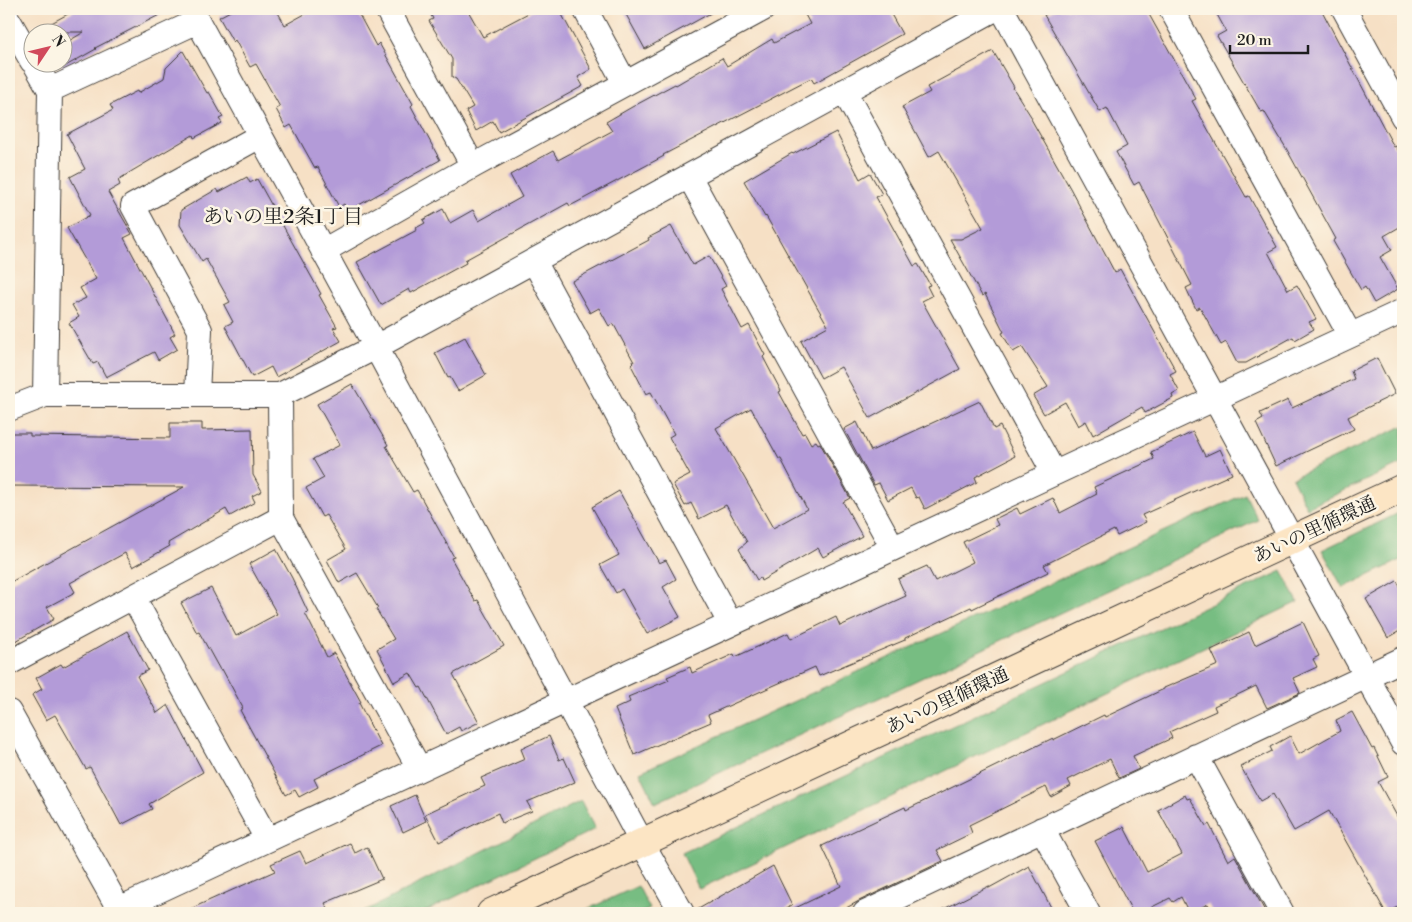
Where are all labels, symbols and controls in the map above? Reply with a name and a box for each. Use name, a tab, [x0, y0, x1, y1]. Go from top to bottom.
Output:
north arrow	[22, 22, 72, 72]
scale bar	[1230, 22, 1307, 54]
text: N	[47, 31, 68, 51]
text: 20 m	[1237, 31, 1272, 50]
district label: あいの里2条1丁目	[203, 205, 363, 230]
street label: あいの里循環通	[1249, 491, 1380, 569]
street label: あいの里循環通	[882, 662, 1013, 740]

